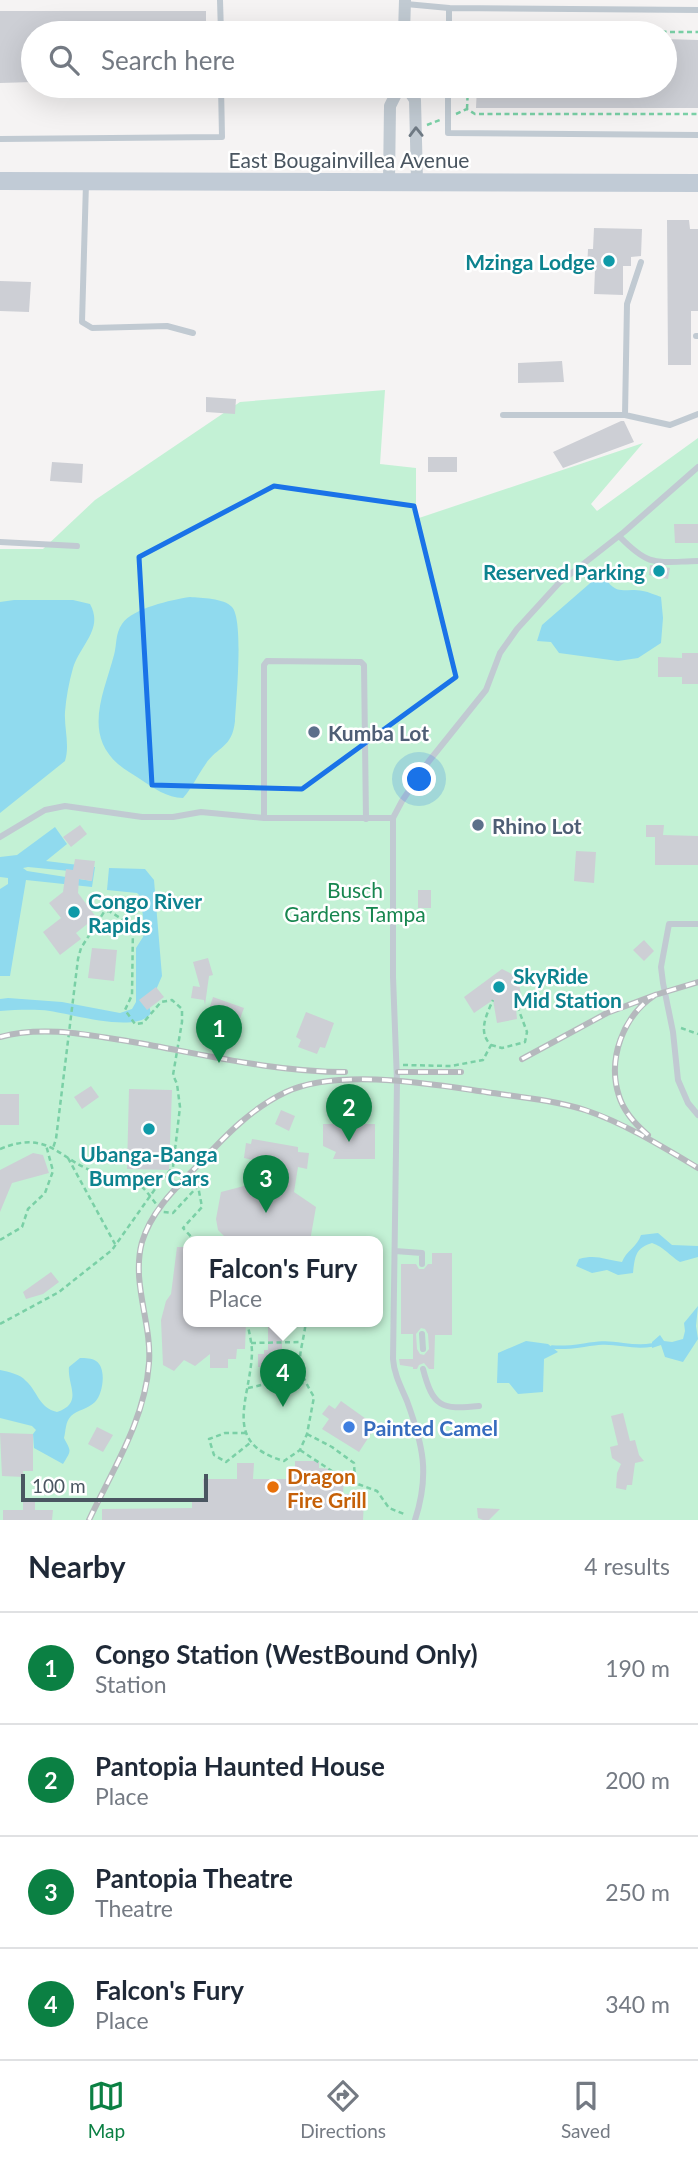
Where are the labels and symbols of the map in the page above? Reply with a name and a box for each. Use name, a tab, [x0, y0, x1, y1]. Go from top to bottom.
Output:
one-way arrow	[408, 126, 424, 137]
street label: East Bougainvillea Avenue	[229, 147, 469, 172]
place label: Mzinga Lodge	[465, 249, 595, 274]
marker: Mzinga Lodge	[601, 253, 617, 269]
place label: Reserved Parking	[483, 559, 645, 584]
marker: Reserved Parking	[651, 563, 667, 579]
place label: Kumba Lot	[328, 720, 429, 745]
marker: Kumba Lot	[306, 724, 322, 740]
your location	[402, 762, 436, 796]
place label: Rhino Lot	[492, 813, 582, 838]
marker: Rhino Lot	[470, 817, 486, 833]
park label: Busch Gardens Tampa	[284, 877, 426, 926]
place label: Congo River Rapids	[88, 888, 202, 937]
marker: Congo River Rapids	[66, 904, 82, 920]
place label: SkyRide Mid Station	[513, 963, 622, 1012]
marker: SkyRide Mid Station	[491, 979, 507, 995]
pin: 1	[196, 1005, 242, 1063]
pin: 2	[326, 1084, 372, 1142]
marker: Ubanga-Banga Bumper Cars	[141, 1121, 157, 1137]
place label: Ubanga-Banga Bumper Cars	[80, 1141, 218, 1190]
pin: 3	[243, 1155, 289, 1213]
pin: 4	[260, 1349, 306, 1407]
place label: Painted Camel	[363, 1415, 498, 1440]
marker: Painted Camel	[341, 1419, 357, 1435]
place label: Dragon Fire Grill	[287, 1463, 367, 1512]
scale bar	[21, 1471, 208, 1503]
marker: Dragon Fire Grill	[265, 1479, 281, 1495]

